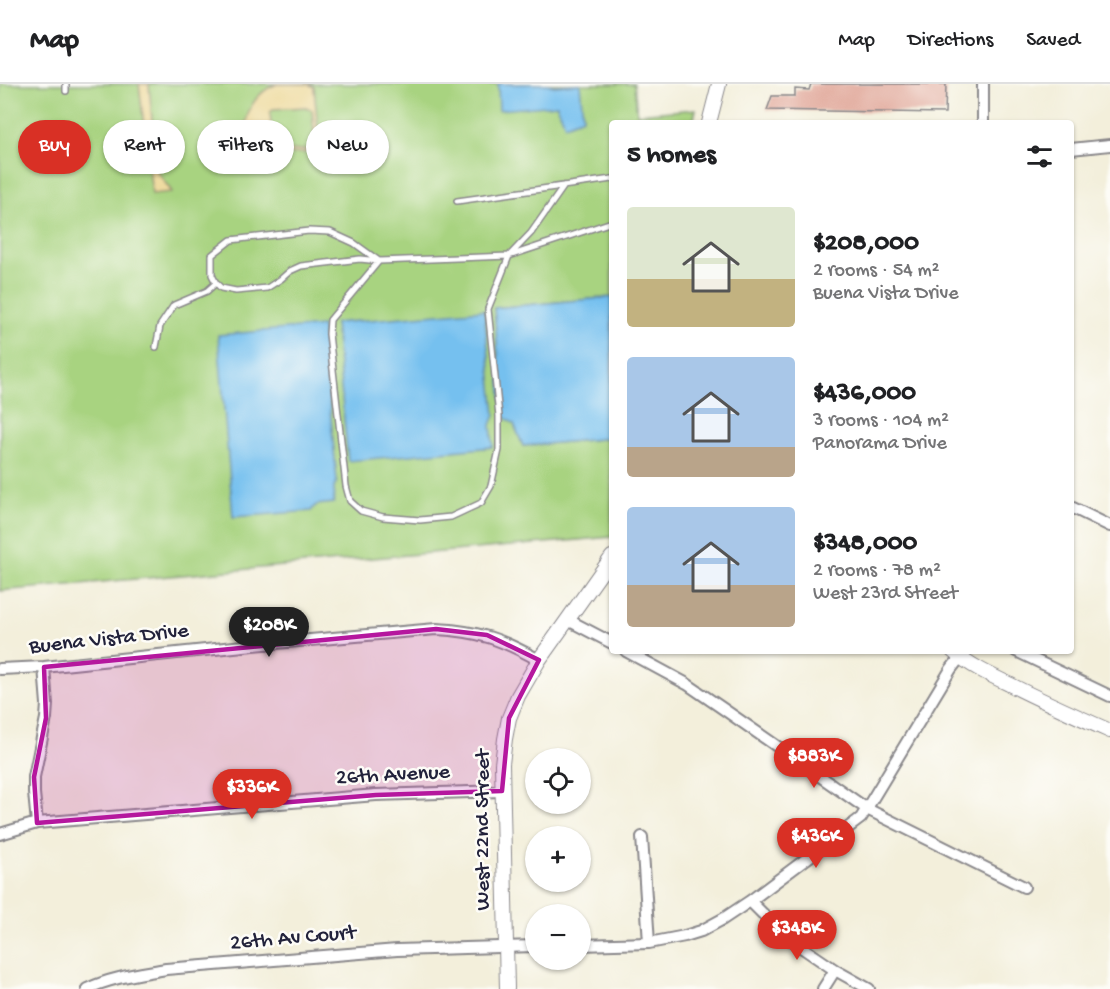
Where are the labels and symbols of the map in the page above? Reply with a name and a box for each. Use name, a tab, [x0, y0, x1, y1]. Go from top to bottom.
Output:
pin: $208K	[227, 607, 311, 658]
street label: Buena Vista Drive	[27, 619, 191, 661]
pin: $883K	[772, 738, 856, 789]
street label: West 22nd Street	[471, 747, 497, 911]
street label: 26th Avenue	[335, 760, 451, 792]
pin: $336K	[210, 769, 294, 820]
pin: $436K	[774, 818, 858, 869]
pin: $348K	[755, 910, 839, 961]
street label: 26th Av Court	[229, 920, 359, 957]

